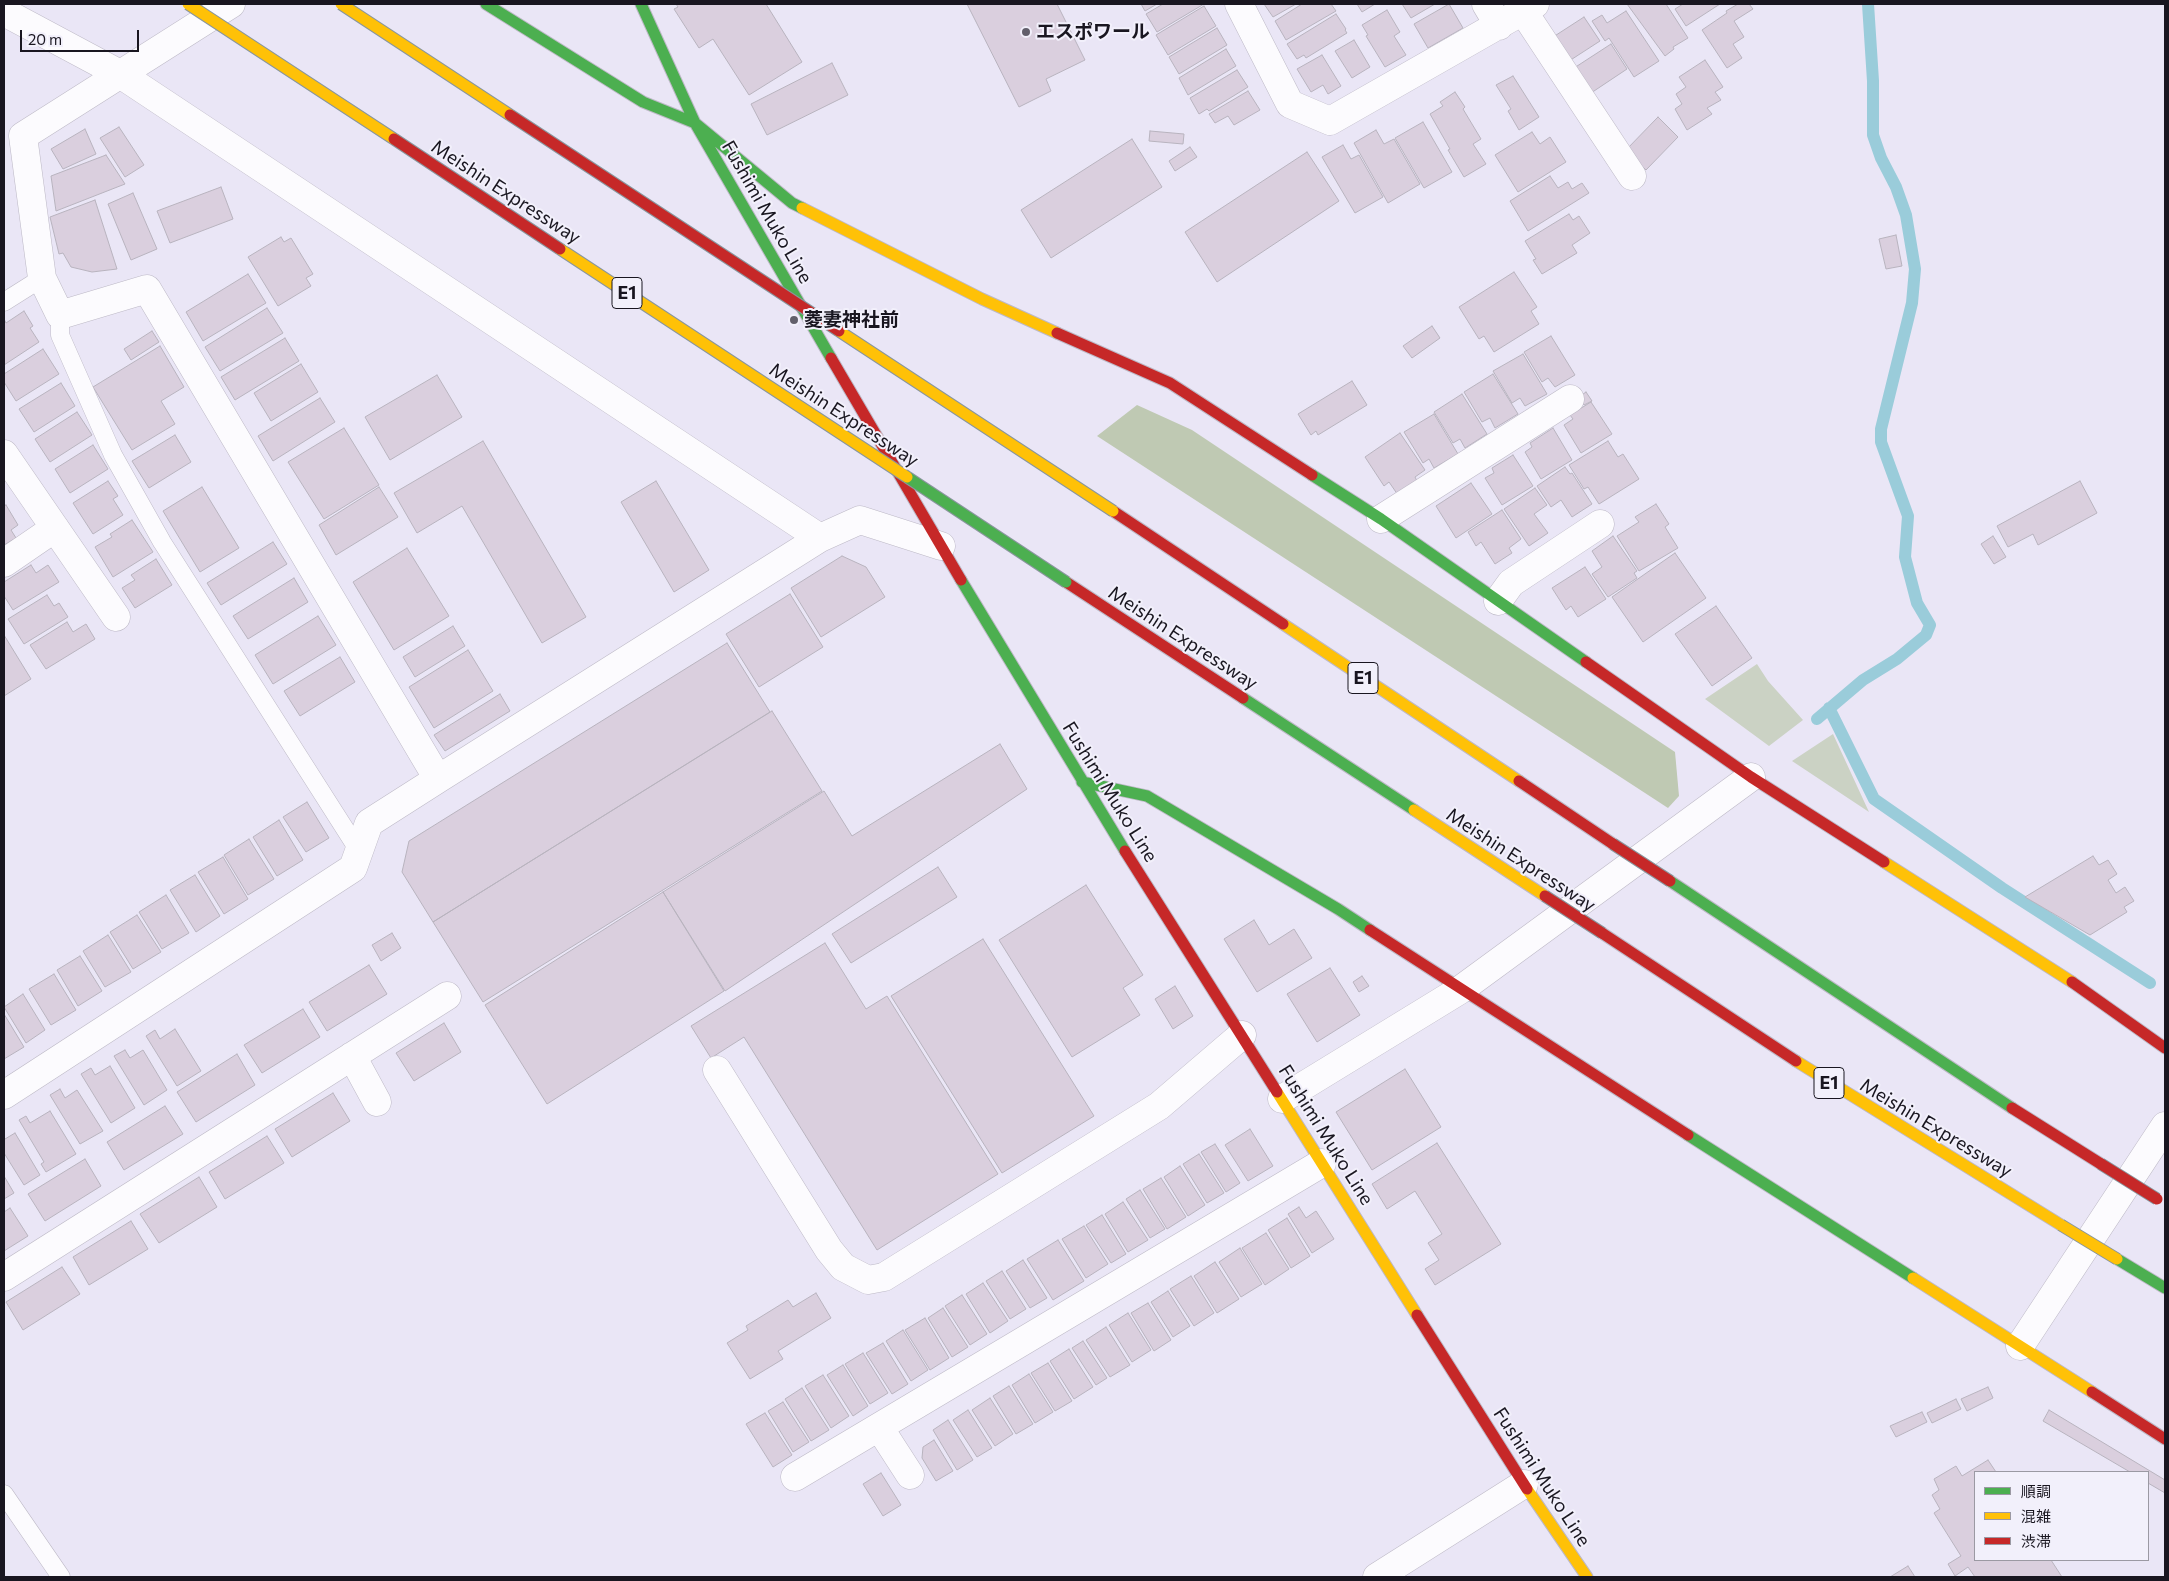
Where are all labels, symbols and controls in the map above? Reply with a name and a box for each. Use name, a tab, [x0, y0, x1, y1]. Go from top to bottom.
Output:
scale bar	[22, 20, 141, 52]
place label: エスポワール	[1036, 21, 1150, 43]
marker: エスポワール	[1020, 26, 1032, 38]
text: 20 m	[28, 30, 62, 48]
street label: Meishin Expressway	[427, 135, 585, 249]
street label: Fushimi Muko Line	[717, 137, 817, 287]
road number: E1	[612, 278, 642, 308]
place label: 菱妻神社前	[804, 309, 899, 331]
marker: 菱妻神社前	[788, 314, 800, 326]
street label: Meishin Expressway	[765, 358, 923, 472]
street label: Meishin Expressway	[1104, 581, 1262, 695]
road number: E1	[1348, 662, 1378, 694]
street label: Fushimi Muko Line	[1058, 718, 1162, 866]
street label: Meishin Expressway	[1442, 803, 1600, 917]
street label: Fushimi Muko Line	[1274, 1061, 1378, 1209]
road number: E1	[1814, 1068, 1844, 1098]
street label: Meishin Expressway	[1856, 1074, 2016, 1182]
street label: Fushimi Muko Line	[1489, 1403, 1595, 1551]
legend	[1974, 1471, 2149, 1561]
text: 順調	[2021, 1482, 2051, 1500]
text: 混雑	[2021, 1507, 2051, 1525]
text: 渋滞	[2021, 1532, 2051, 1550]

